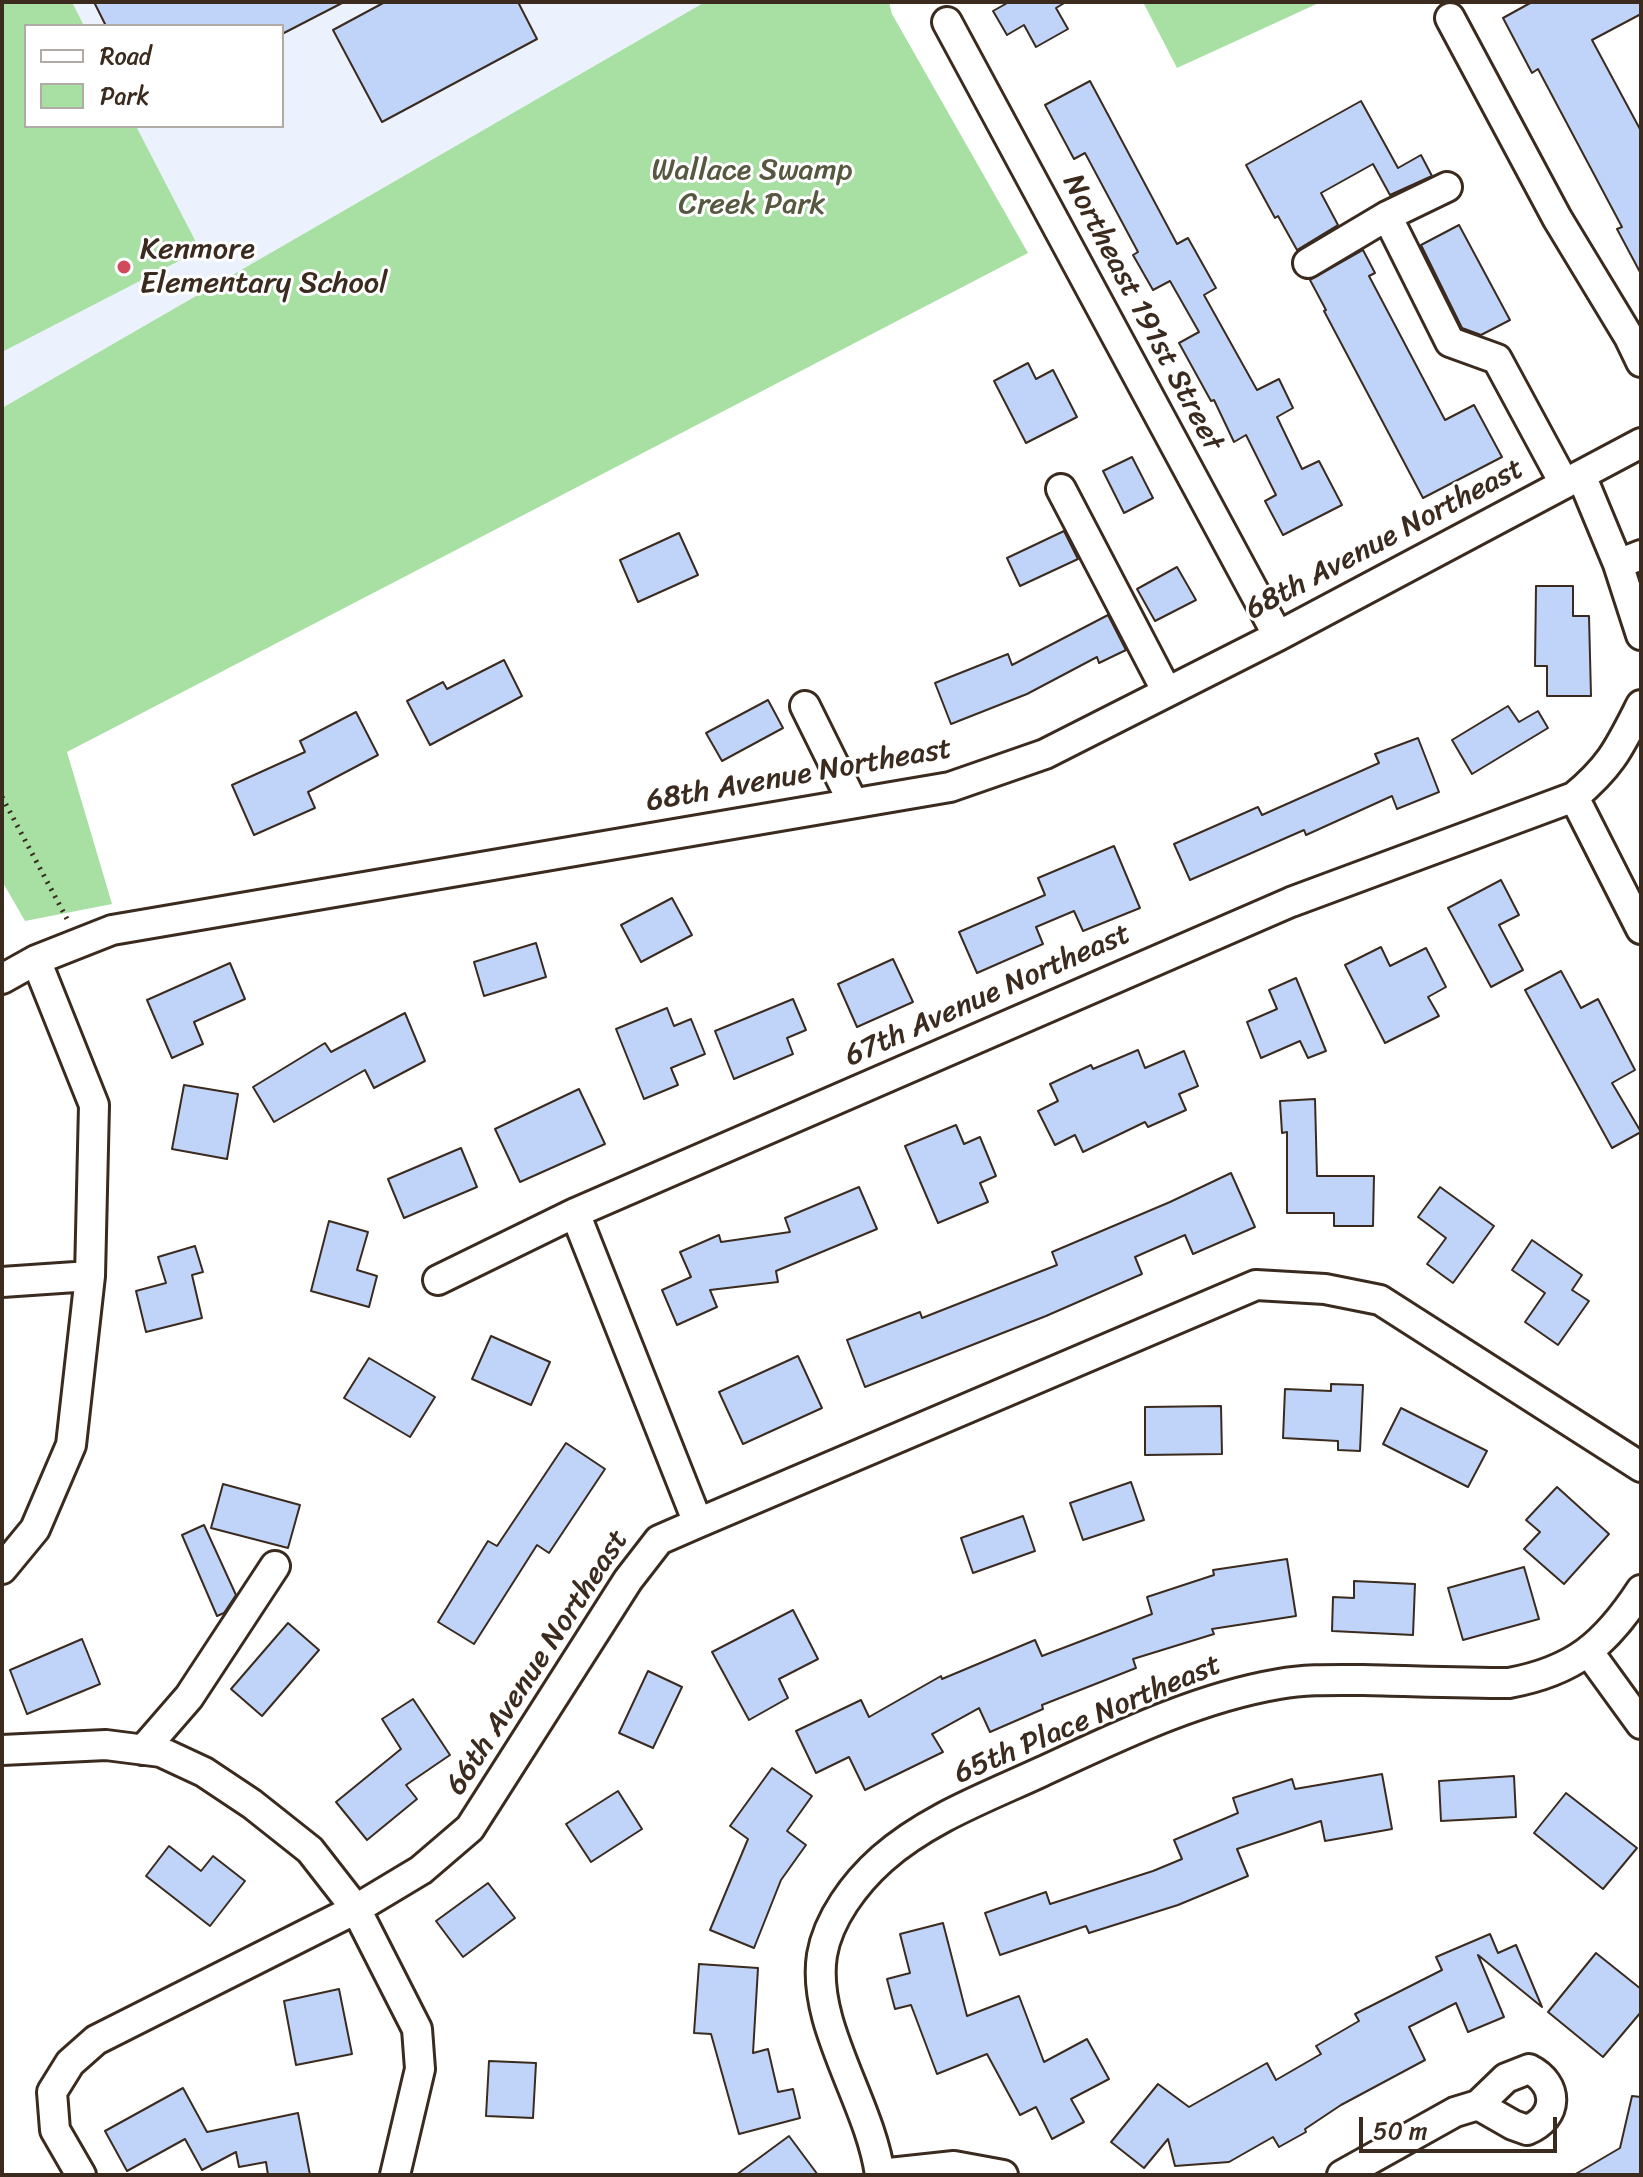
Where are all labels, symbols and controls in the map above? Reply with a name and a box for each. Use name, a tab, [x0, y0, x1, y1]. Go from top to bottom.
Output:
legend	[24, 24, 284, 128]
text: Road	[100, 35, 151, 77]
text: Park	[100, 75, 149, 117]
park label: Wallace Swamp Creek Park	[651, 153, 853, 224]
street label: Northeast 191st Street	[1054, 168, 1230, 458]
place label: Kenmore Elementary School	[140, 232, 388, 302]
marker: Kenmore Elementary School	[115, 258, 133, 276]
street label: 68th Avenue Northeast	[1240, 451, 1530, 629]
street label: 68th Avenue Northeast	[643, 731, 955, 821]
street label: 67th Avenue Northeast	[840, 917, 1136, 1075]
street label: 66th Avenue Northeast	[439, 1524, 637, 1802]
street label: 65th Place Northeast	[949, 1647, 1227, 1793]
scale bar	[1363, 2101, 1561, 2151]
text: 50 m	[1373, 2110, 1428, 2152]

